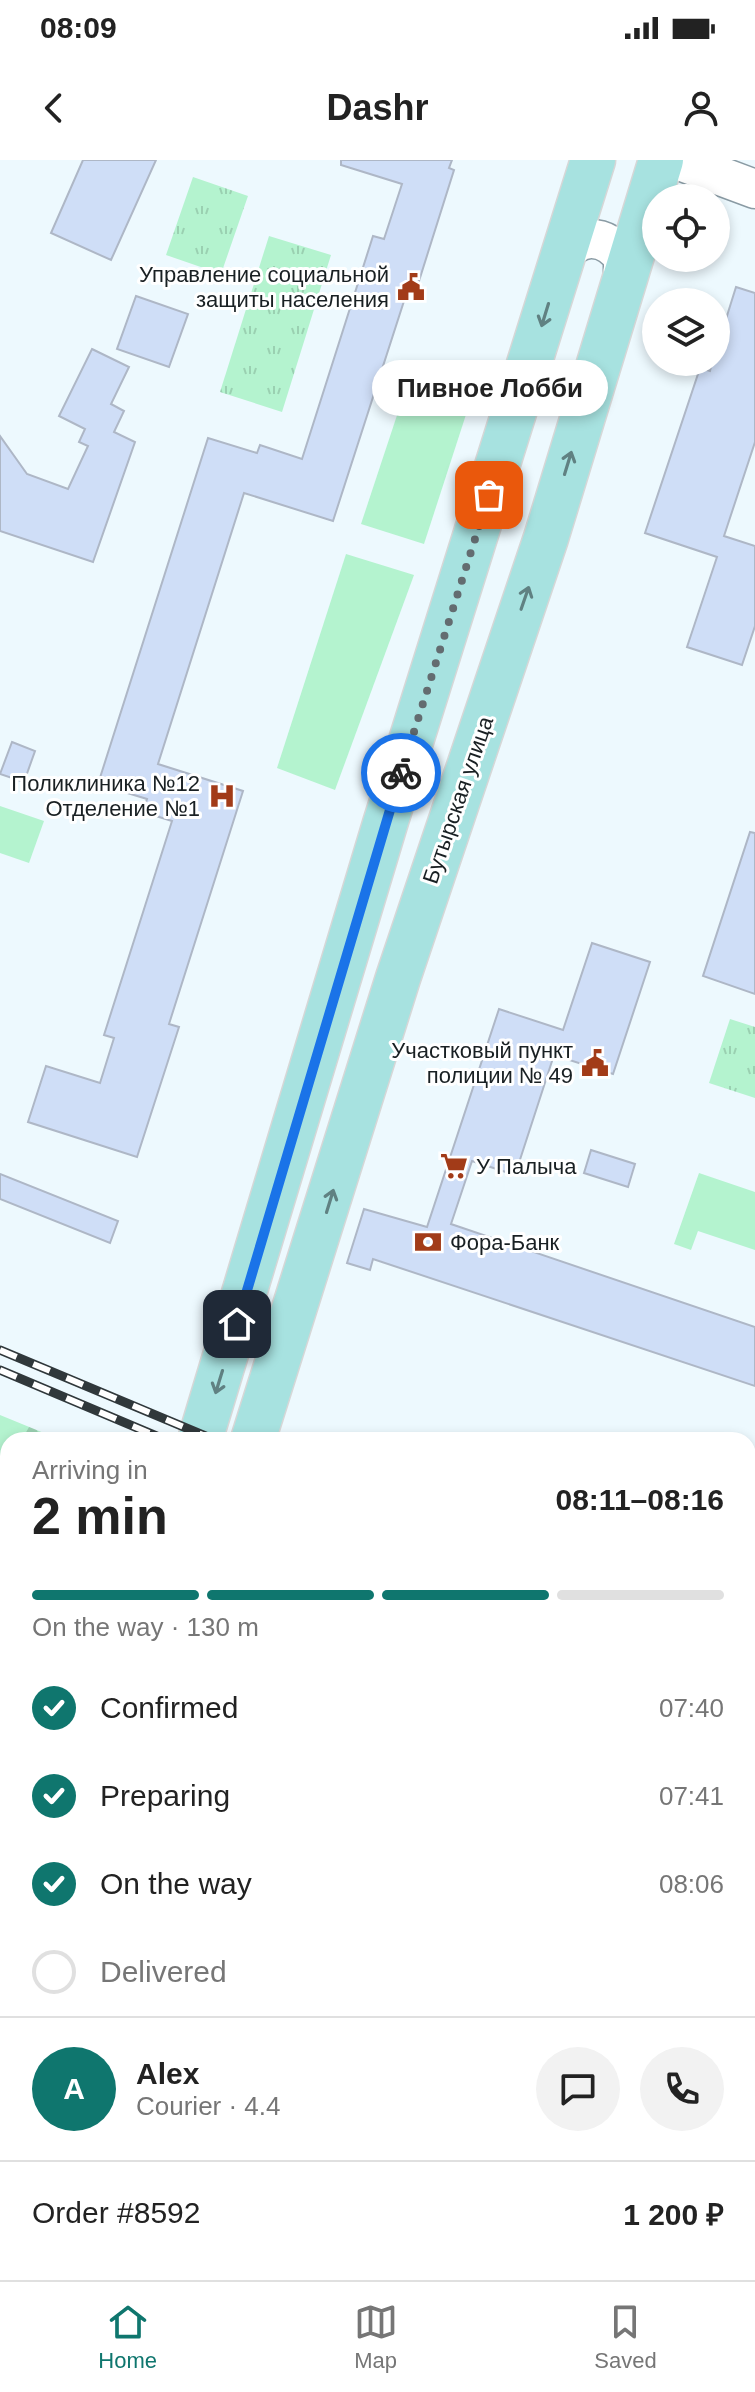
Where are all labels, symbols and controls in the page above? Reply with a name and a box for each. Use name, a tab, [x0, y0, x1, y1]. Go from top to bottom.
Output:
text: 08:09	[40, 11, 117, 44]
icon: back	[32, 86, 76, 130]
icon: person	[679, 86, 723, 130]
text: Dashr	[326, 87, 429, 128]
map controls	[642, 184, 730, 376]
button: locate	[642, 184, 730, 272]
place label: Управление социальной защиты населения	[139, 262, 389, 312]
public building icon: Управление социальной защиты населения	[396, 272, 426, 302]
button: layers	[642, 288, 730, 376]
one-way arrow	[537, 301, 552, 327]
callout: Пивное Лобби	[371, 359, 607, 415]
text: Пивное Лобби	[397, 373, 583, 403]
one-way arrow	[561, 450, 576, 476]
pin	[455, 461, 523, 529]
icon: bag	[467, 473, 511, 517]
one-way arrow	[519, 586, 534, 611]
street label: Бутырская улица	[418, 713, 499, 887]
courier	[361, 733, 441, 813]
icon: bike	[379, 751, 423, 795]
place label: Поликлиника №12 Отделение №1	[11, 771, 200, 821]
hospital icon: Поликлиника №12 Отделение №1	[207, 781, 237, 811]
place label: Участковый пункт полиции № 49	[391, 1038, 573, 1088]
public building icon: Участковый пункт полиции № 49	[580, 1048, 610, 1078]
supermarket icon: У Палыча	[439, 1151, 469, 1181]
place label: У Палыча	[476, 1154, 577, 1179]
one-way arrow	[323, 1189, 338, 1215]
bank icon: Фора-Банк	[413, 1227, 443, 1257]
place label: Фора-Банк	[450, 1230, 560, 1255]
pin	[203, 1290, 271, 1358]
icon: home	[215, 1302, 259, 1346]
one-way arrow	[210, 1369, 225, 1394]
text: Arriving in	[32, 1455, 148, 1485]
text: 08:11–08:16	[556, 1483, 724, 1516]
text: 2 min	[32, 1487, 168, 1545]
text: On the way · 130 m	[32, 1612, 259, 1642]
icon: check	[32, 1686, 76, 1730]
text: Confirmed	[100, 1691, 238, 1724]
text: 07:40	[659, 1693, 724, 1723]
icon: check	[32, 1774, 76, 1818]
text: Preparing	[100, 1779, 230, 1812]
text: 07:41	[659, 1781, 724, 1811]
icon: check	[32, 1862, 76, 1906]
text: On the way	[100, 1867, 252, 1900]
text: 08:06	[659, 1869, 724, 1899]
text: Delivered	[100, 1955, 227, 1988]
button: chat	[536, 2047, 620, 2131]
button: phone	[640, 2047, 724, 2131]
text: Alex	[136, 2057, 199, 2090]
text: A	[63, 2072, 85, 2105]
text: Courier · 4.4	[136, 2091, 281, 2121]
text: Order #8592	[32, 2196, 200, 2229]
text: 1 200 ₽	[623, 2198, 724, 2231]
tab: Home	[98, 2300, 157, 2374]
tab: Map	[354, 2300, 398, 2374]
tab: Saved	[594, 2300, 657, 2374]

